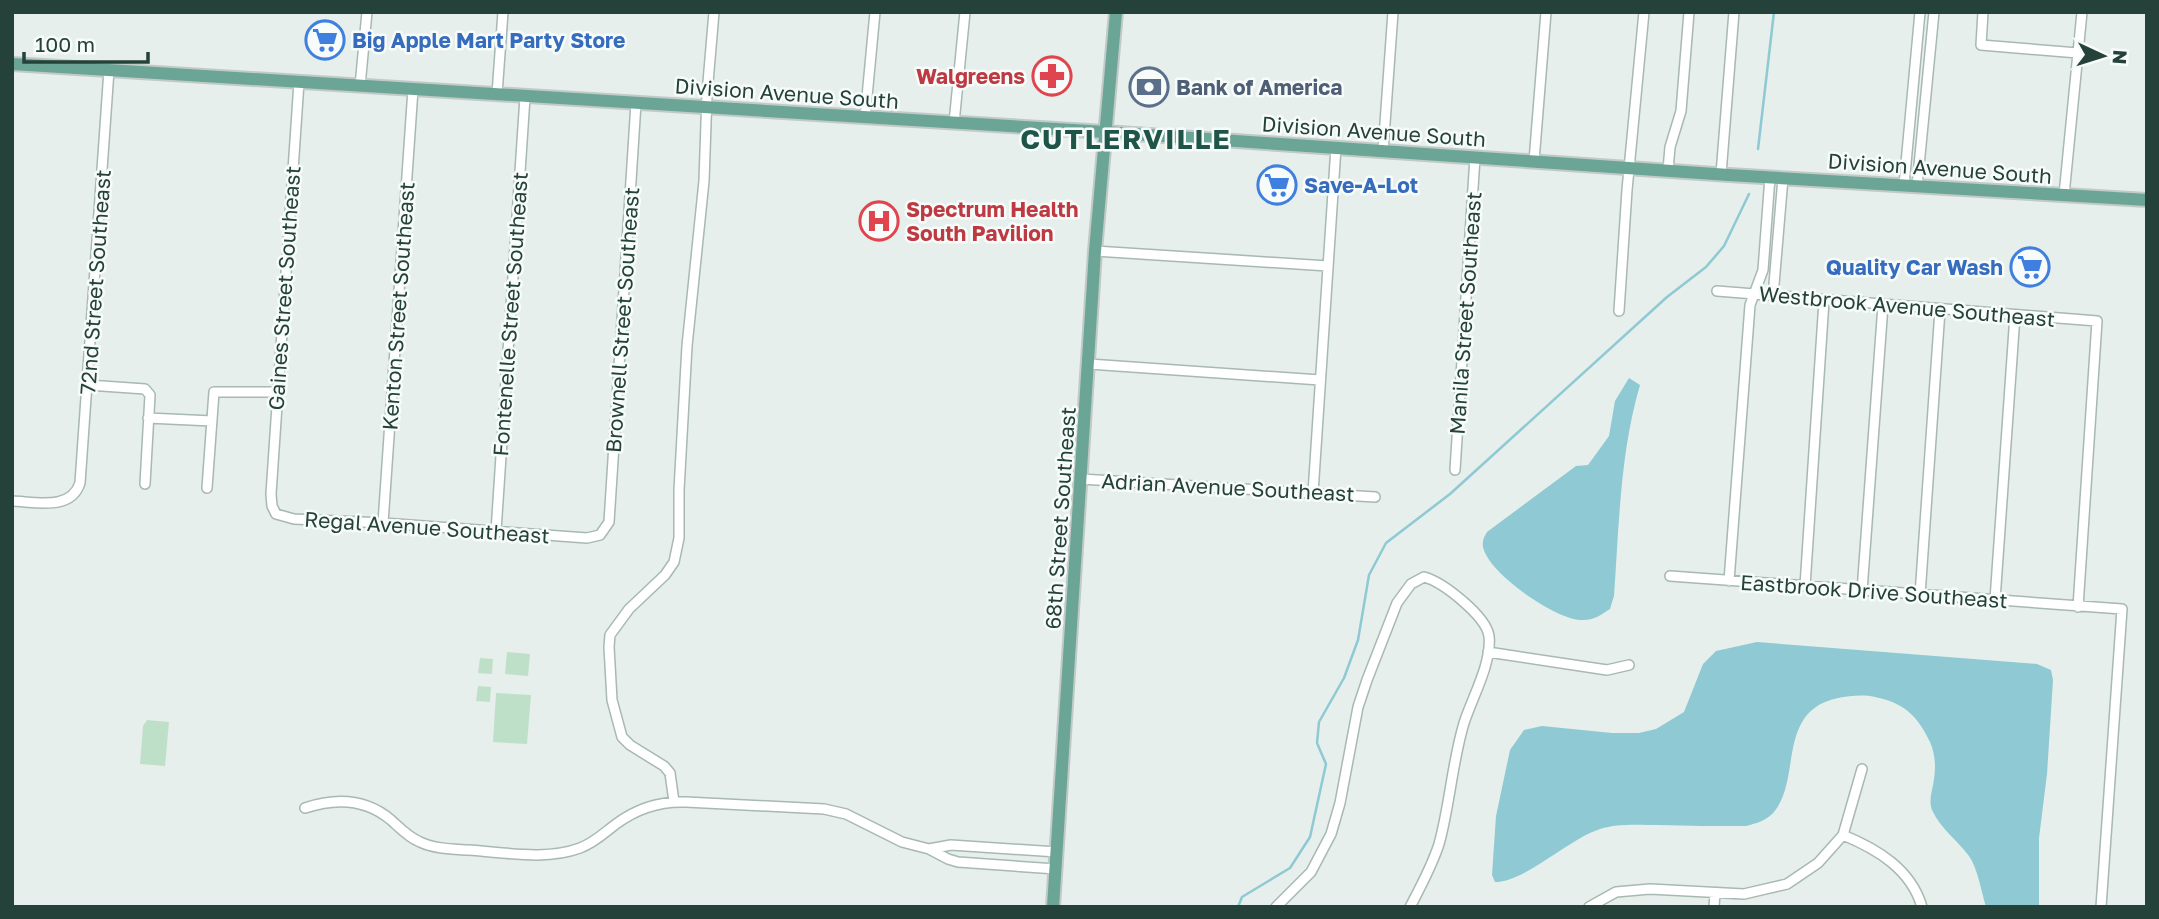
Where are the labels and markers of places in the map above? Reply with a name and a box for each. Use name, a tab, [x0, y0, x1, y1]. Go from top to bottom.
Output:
supermarket icon: Big Apple Mart Party Store	[304, 19, 346, 61]
place label: Big Apple Mart Party Store	[352, 27, 625, 53]
pharmacy icon: Walgreens	[1031, 55, 1073, 97]
place label: Walgreens	[916, 63, 1025, 89]
bank icon: Bank of America	[1128, 66, 1170, 108]
place label: Bank of America	[1176, 74, 1342, 100]
supermarket icon: Save-A-Lot	[1256, 164, 1298, 206]
place label: Save-A-Lot	[1304, 172, 1418, 198]
place label: Spectrum Health South Pavilion	[906, 196, 1078, 246]
hospital icon: Spectrum Health South Pavilion	[858, 200, 900, 242]
supermarket icon: Quality Car Wash	[2009, 246, 2051, 288]
place label: Quality Car Wash	[1826, 254, 2003, 280]

